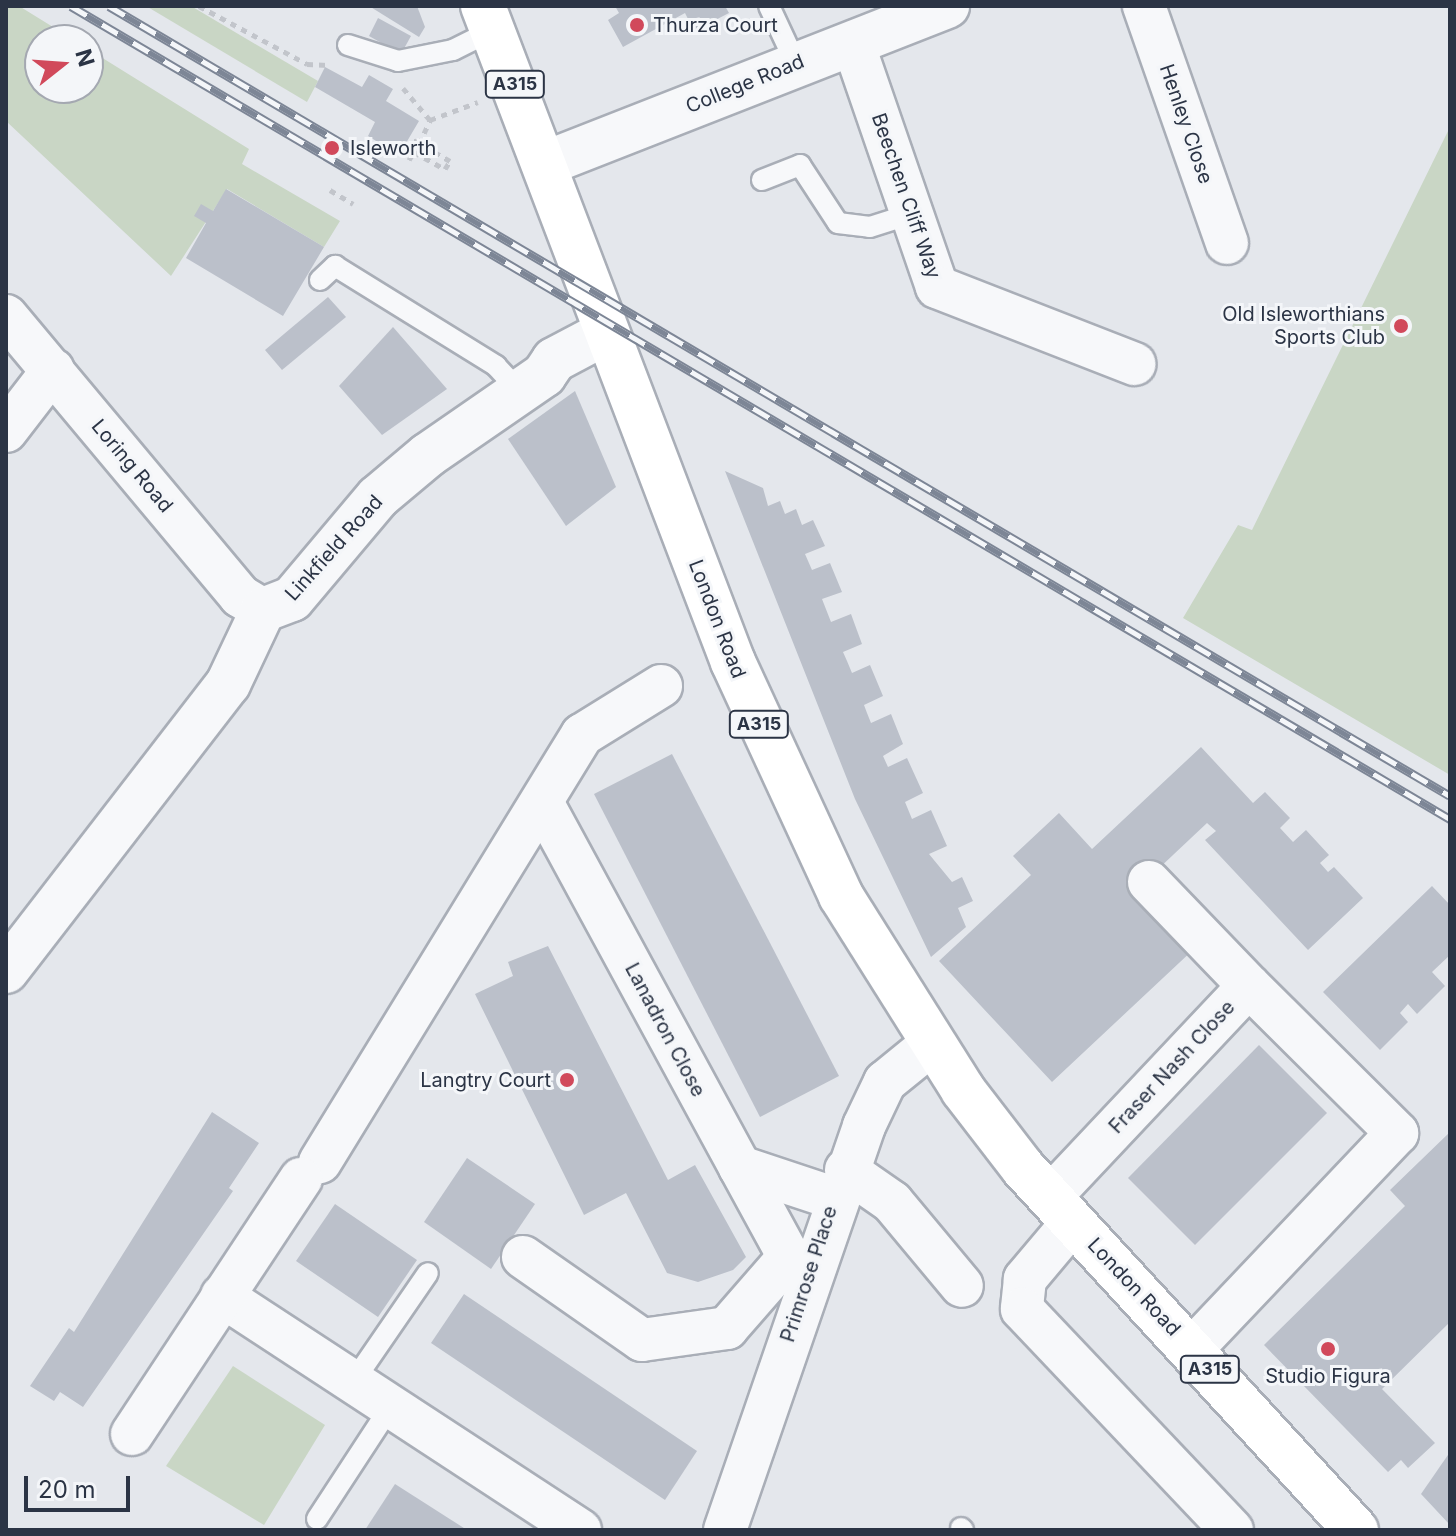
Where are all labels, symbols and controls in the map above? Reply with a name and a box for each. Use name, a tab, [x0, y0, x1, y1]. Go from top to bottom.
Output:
place label: Thurza Court	[653, 13, 778, 37]
marker: Thurza Court	[628, 16, 646, 34]
north arrow	[24, 24, 104, 104]
text: N	[70, 46, 100, 69]
street label: College Road	[682, 49, 808, 119]
street label: Henley Close	[1154, 61, 1218, 187]
road number: A315	[483, 70, 547, 98]
street label: Beechen Cliff Way	[866, 110, 946, 282]
place label: Isleworth	[350, 136, 436, 160]
marker: Isleworth	[321, 137, 343, 159]
place label: Old Isleworthians Sports Club	[1222, 302, 1385, 349]
marker: Old Isleworthians Sports Club	[1392, 317, 1410, 335]
street label: Loring Road	[86, 415, 178, 517]
street label: Linkfield Road	[280, 490, 388, 606]
street label: London Road	[683, 556, 751, 682]
road number: A315	[727, 710, 791, 738]
street label: Lanadron Close	[620, 959, 710, 1101]
street label: Fraser Nash Close	[1104, 995, 1240, 1139]
place label: Langtry Court	[420, 1068, 551, 1092]
marker: Langtry Court	[558, 1071, 576, 1089]
street label: Primrose Place	[776, 1203, 842, 1345]
street label: London Road	[1083, 1233, 1185, 1341]
marker: Studio Figura	[1317, 1338, 1339, 1360]
road number: A315	[1178, 1355, 1242, 1383]
place label: Studio Figura	[1265, 1364, 1391, 1388]
scale bar	[28, 1460, 134, 1510]
text: 20 m	[38, 1475, 96, 1504]

